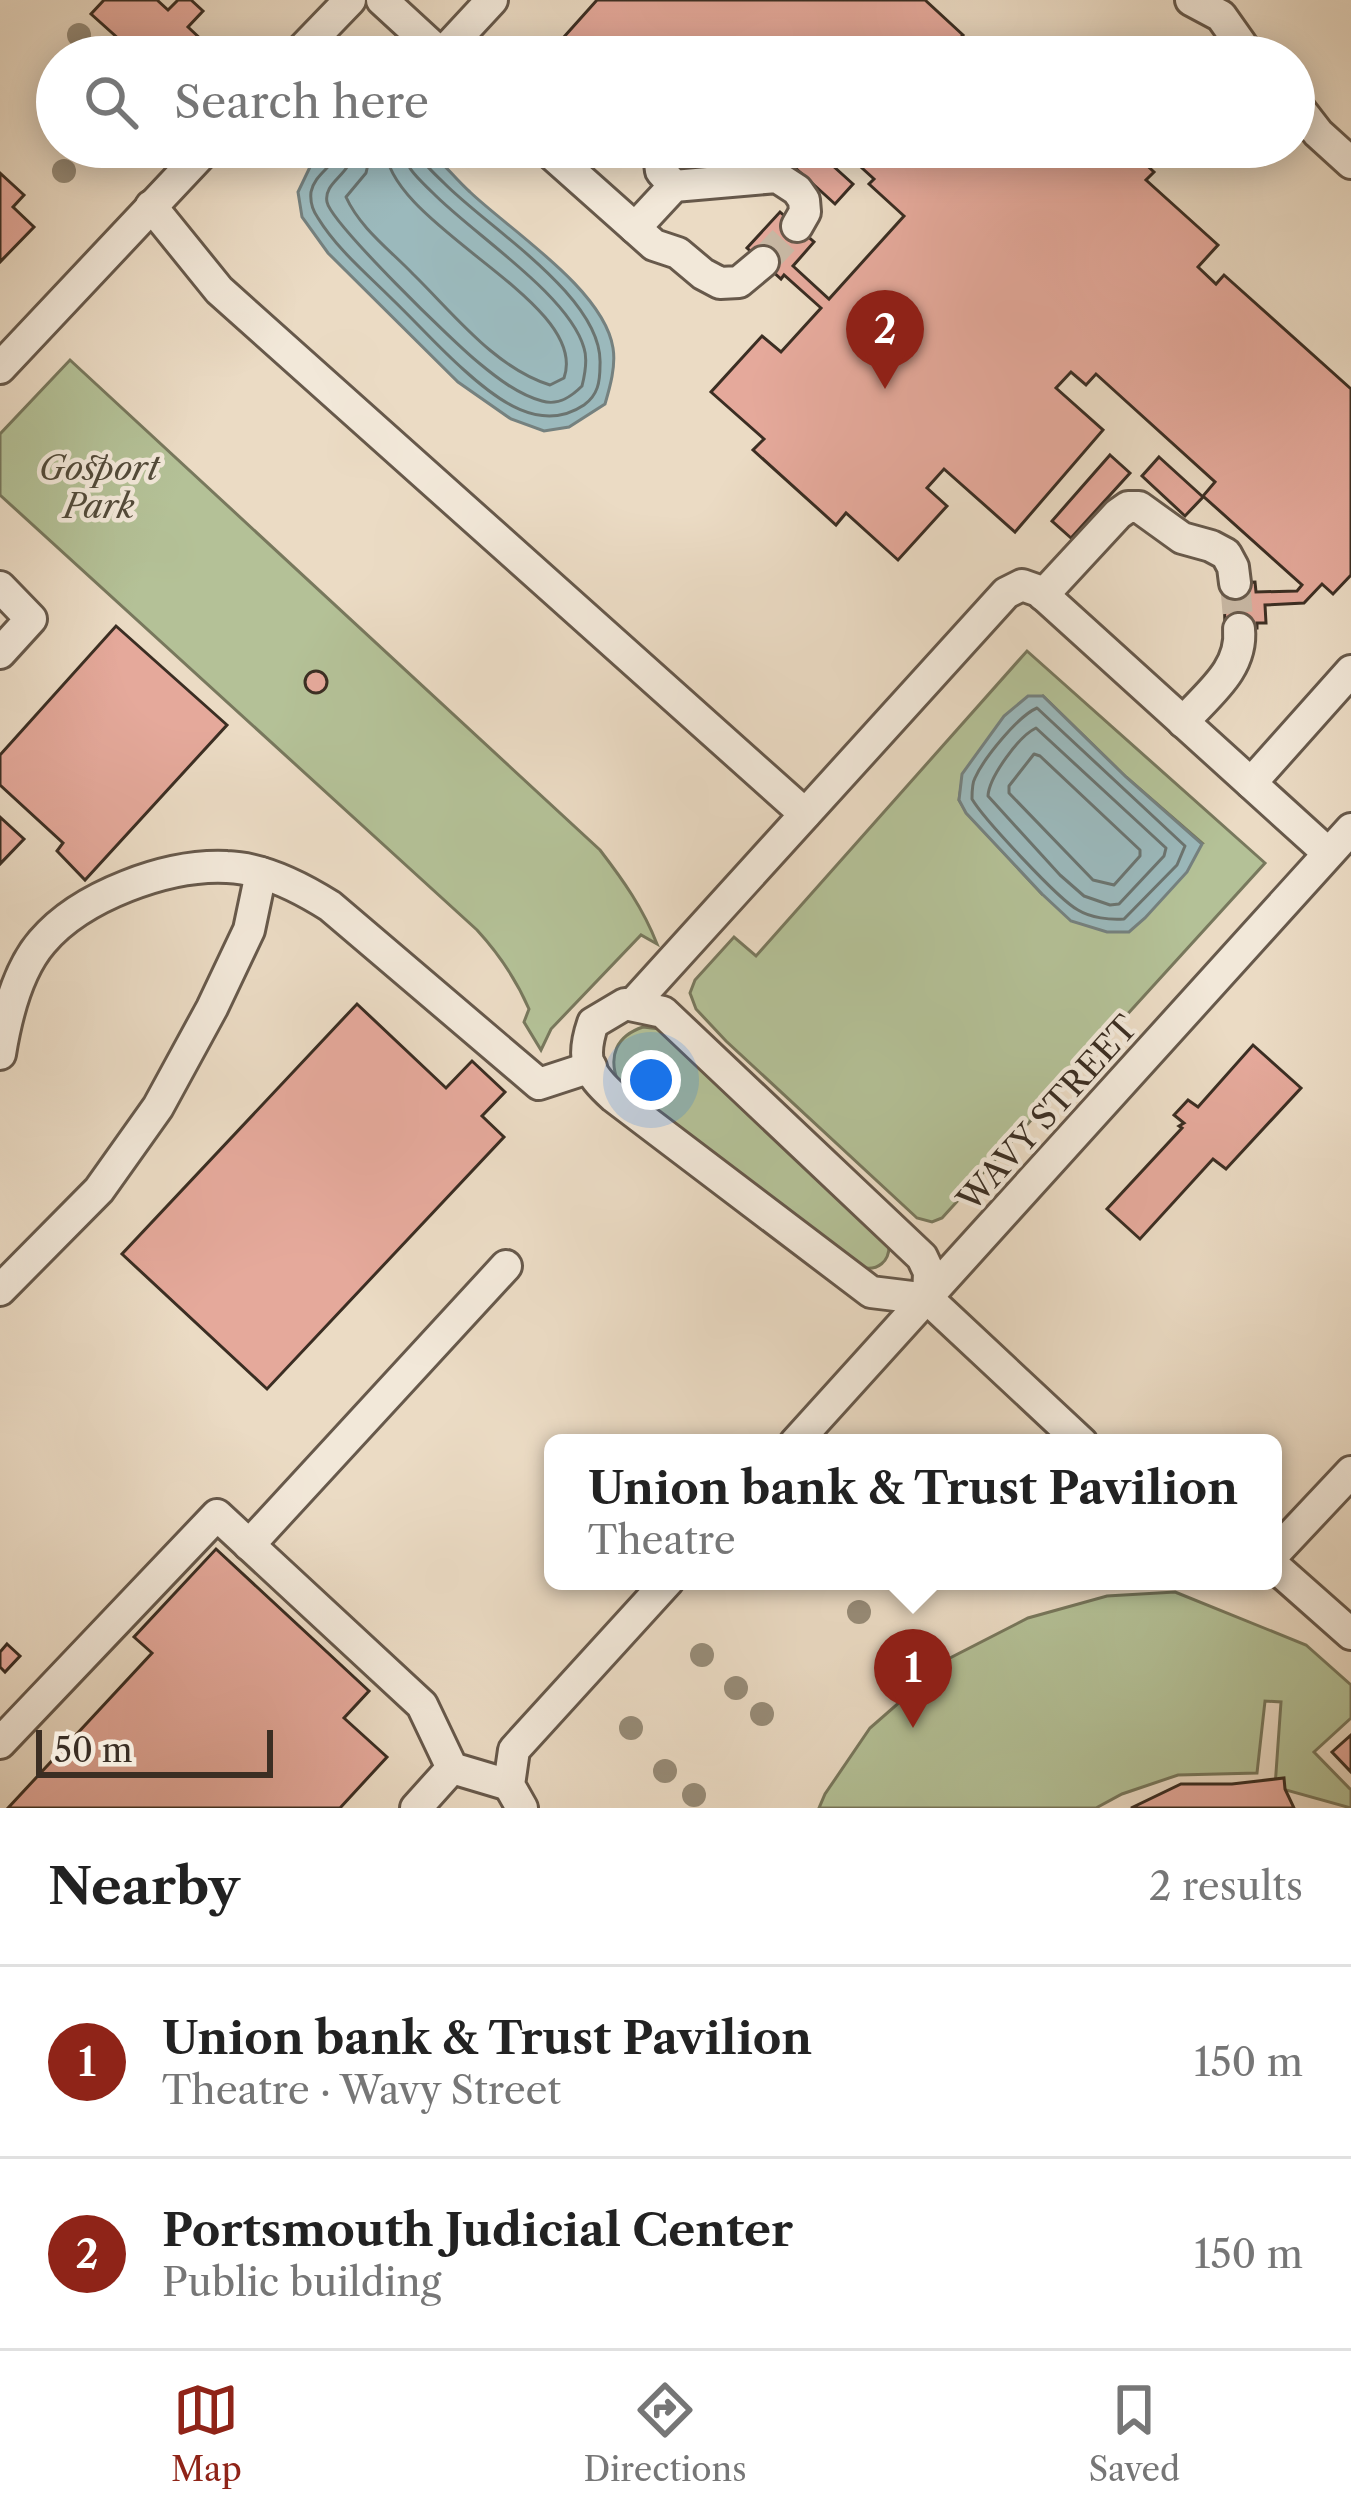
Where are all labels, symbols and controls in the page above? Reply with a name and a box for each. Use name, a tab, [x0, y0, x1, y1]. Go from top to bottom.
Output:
search box	[36, 36, 1315, 168]
icon: search	[78, 69, 144, 135]
text: Search here	[174, 74, 429, 130]
pin: 2	[846, 290, 924, 389]
park label: Gosport Park	[39, 448, 162, 527]
street label: WAVY STREET	[948, 1007, 1146, 1220]
your location	[621, 1050, 681, 1110]
popup	[544, 1434, 1282, 1590]
text: Union bank & Trust Pavilion	[588, 1460, 1238, 1516]
text: Theatre	[588, 1516, 736, 1564]
pin: 1	[874, 1629, 952, 1728]
scale bar	[36, 1724, 273, 1777]
text: 50 m	[54, 1730, 132, 1771]
text: Nearby	[48, 1855, 240, 1917]
text: 2 results	[1149, 1862, 1303, 1910]
text: Union bank & Trust Pavilion	[162, 2010, 812, 2066]
text: 1	[78, 2038, 96, 2086]
text: 150 m	[1194, 2038, 1303, 2086]
text: Theatre · Wavy Street	[162, 2066, 561, 2114]
text: Portsmouth Judicial Center	[162, 2202, 793, 2258]
text: 2	[75, 2230, 99, 2278]
text: 150 m	[1194, 2230, 1303, 2278]
text: Public building	[162, 2258, 441, 2306]
tab: Map	[171, 2377, 242, 2490]
tab: Directions	[584, 2377, 747, 2490]
tab: Saved	[1088, 2377, 1180, 2490]

